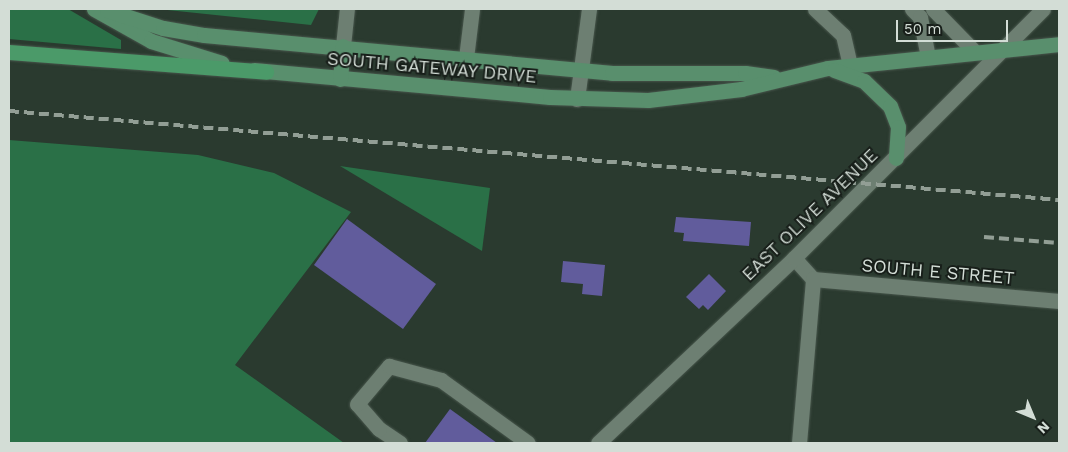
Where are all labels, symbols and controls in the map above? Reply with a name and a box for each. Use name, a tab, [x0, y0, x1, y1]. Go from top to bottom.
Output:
scale bar	[898, 10, 1010, 42]
text: 50 m	[904, 20, 941, 38]
street label: SOUTH GATEWAY DRIVE	[326, 48, 538, 88]
street label: EAST OLIVE AVENUE	[737, 144, 883, 286]
street label: SOUTH E STREET	[861, 255, 1015, 289]
north arrow	[1008, 392, 1058, 442]
text: N	[1034, 418, 1053, 437]

